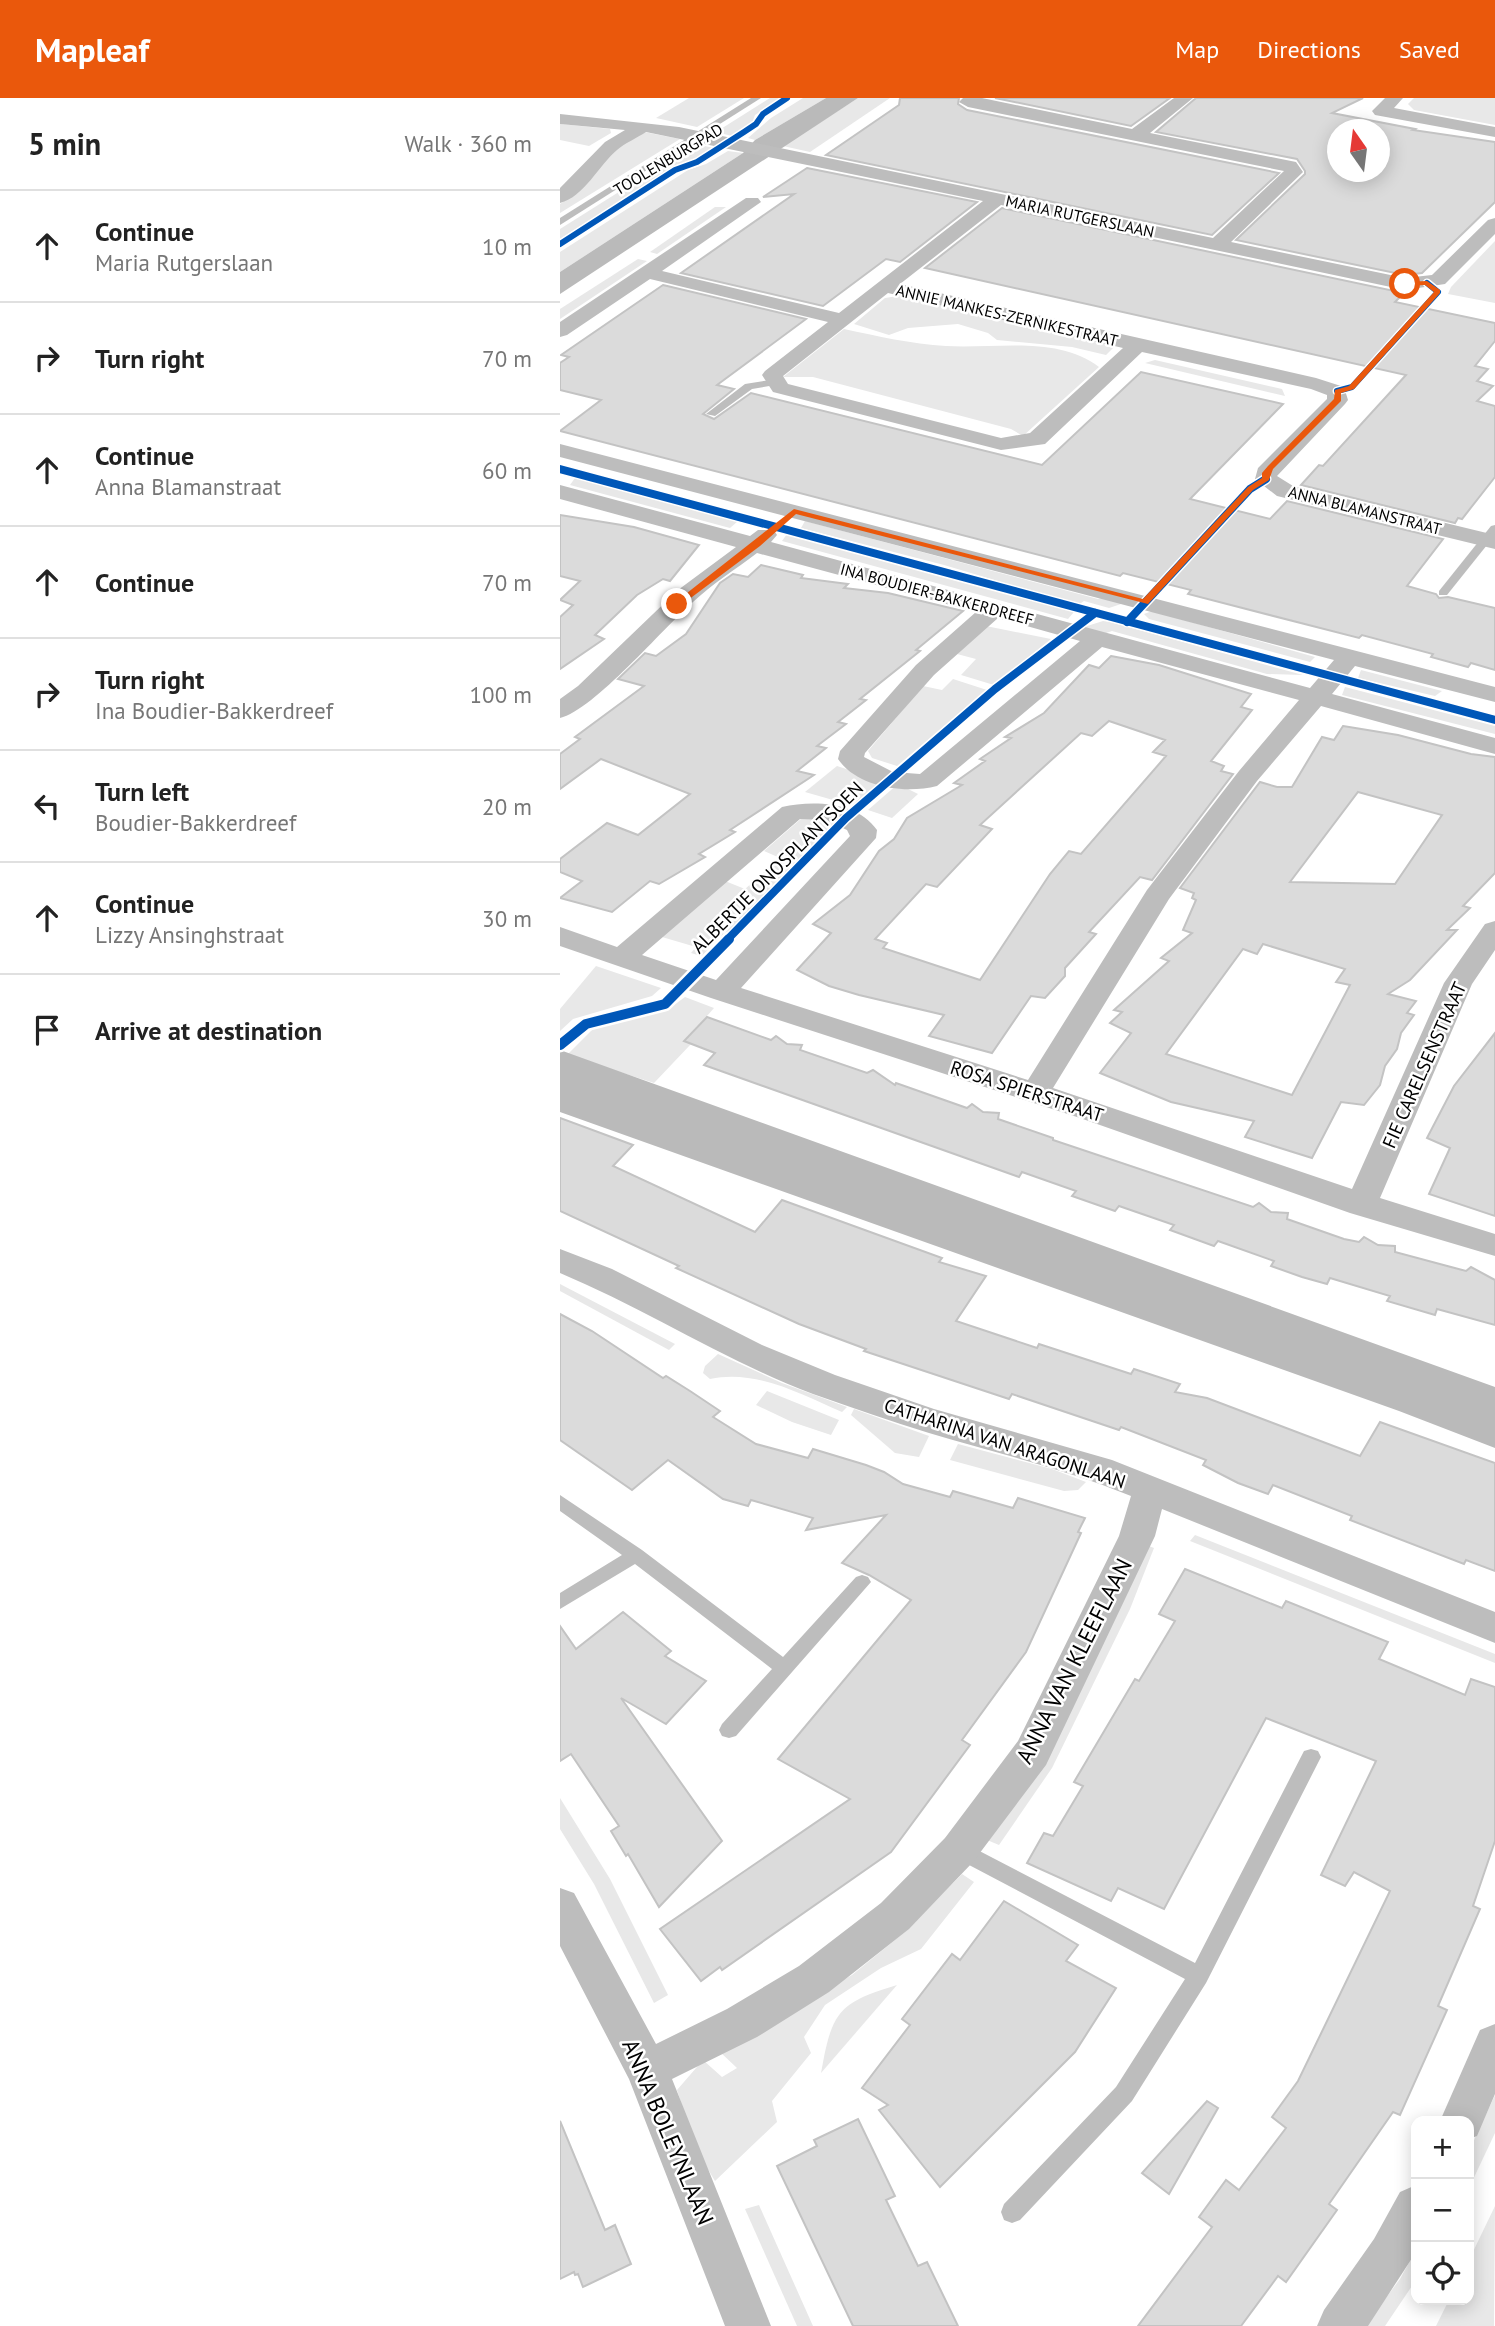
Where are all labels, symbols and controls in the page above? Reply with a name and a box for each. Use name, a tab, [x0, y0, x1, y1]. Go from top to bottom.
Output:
text: Mapleaf	[35, 28, 149, 71]
text: Map	[1175, 34, 1219, 65]
text: Directions	[1257, 34, 1361, 65]
text: Saved	[1399, 34, 1460, 65]
street label: TOOLENBURGPAD	[610, 119, 726, 199]
north arrow	[1327, 119, 1390, 182]
text: 5 min	[28, 124, 101, 163]
text: Walk · 360 m	[405, 129, 532, 158]
street label: MARIA RUTGERSLAAN	[1004, 190, 1156, 242]
text: Continue	[95, 215, 194, 248]
icon: ahead	[28, 227, 66, 265]
text: 10 m	[482, 232, 532, 261]
text: Maria Rutgerslaan	[95, 248, 273, 277]
route start	[1389, 268, 1420, 299]
street label: ANNIE MANKES-ZERNIKESTRAAT	[894, 280, 1120, 350]
icon: right	[28, 339, 66, 377]
text: Turn right	[95, 342, 204, 375]
text: 70 m	[482, 344, 532, 373]
text: Continue	[95, 439, 194, 472]
icon: ahead	[28, 451, 66, 489]
text: 60 m	[482, 456, 532, 485]
text: Anna Blamanstraat	[95, 472, 281, 501]
street label: ANNA BLAMANSTRAAT	[1287, 481, 1444, 539]
street label: INA BOUDIER-BAKKERDREEF	[838, 559, 1036, 629]
icon: ahead	[28, 563, 66, 601]
text: Continue	[95, 566, 194, 599]
text: 70 m	[482, 568, 532, 597]
route end	[661, 588, 692, 619]
text: Turn right	[95, 663, 204, 696]
icon: right	[28, 675, 66, 713]
text: 100 m	[470, 680, 532, 709]
text: Ina Boudier-Bakkerdreef	[95, 696, 333, 725]
text: Turn left	[95, 775, 189, 808]
street label: ALBERTJE ONOSPLANTSOEN	[686, 776, 868, 958]
icon: left	[28, 787, 66, 825]
text: 20 m	[482, 792, 532, 821]
text: Boudier-Bakkerdreef	[95, 808, 296, 837]
text: Continue	[95, 887, 194, 920]
icon: ahead	[28, 899, 66, 937]
text: 30 m	[482, 904, 532, 933]
text: Lizzy Ansinghstraat	[95, 920, 284, 949]
street label: FIE CARELSENSTRAAT	[1377, 978, 1472, 1152]
icon: arrive	[28, 1011, 66, 1049]
text: Arrive at destination	[95, 1014, 322, 1047]
street label: ROSA SPIERSTRAAT	[947, 1055, 1107, 1127]
street label: CATHARINA VAN ARAGONLAAN	[881, 1393, 1129, 1493]
street label: ANNA VAN KLEEFLAAN	[1009, 1553, 1138, 1768]
street label: ANNA BOLEYNLAAN	[616, 2034, 721, 2229]
map controls	[1411, 2116, 1474, 2305]
button: +	[1411, 2116, 1474, 2179]
button: −	[1411, 2179, 1474, 2242]
button: locate	[1411, 2242, 1474, 2305]

